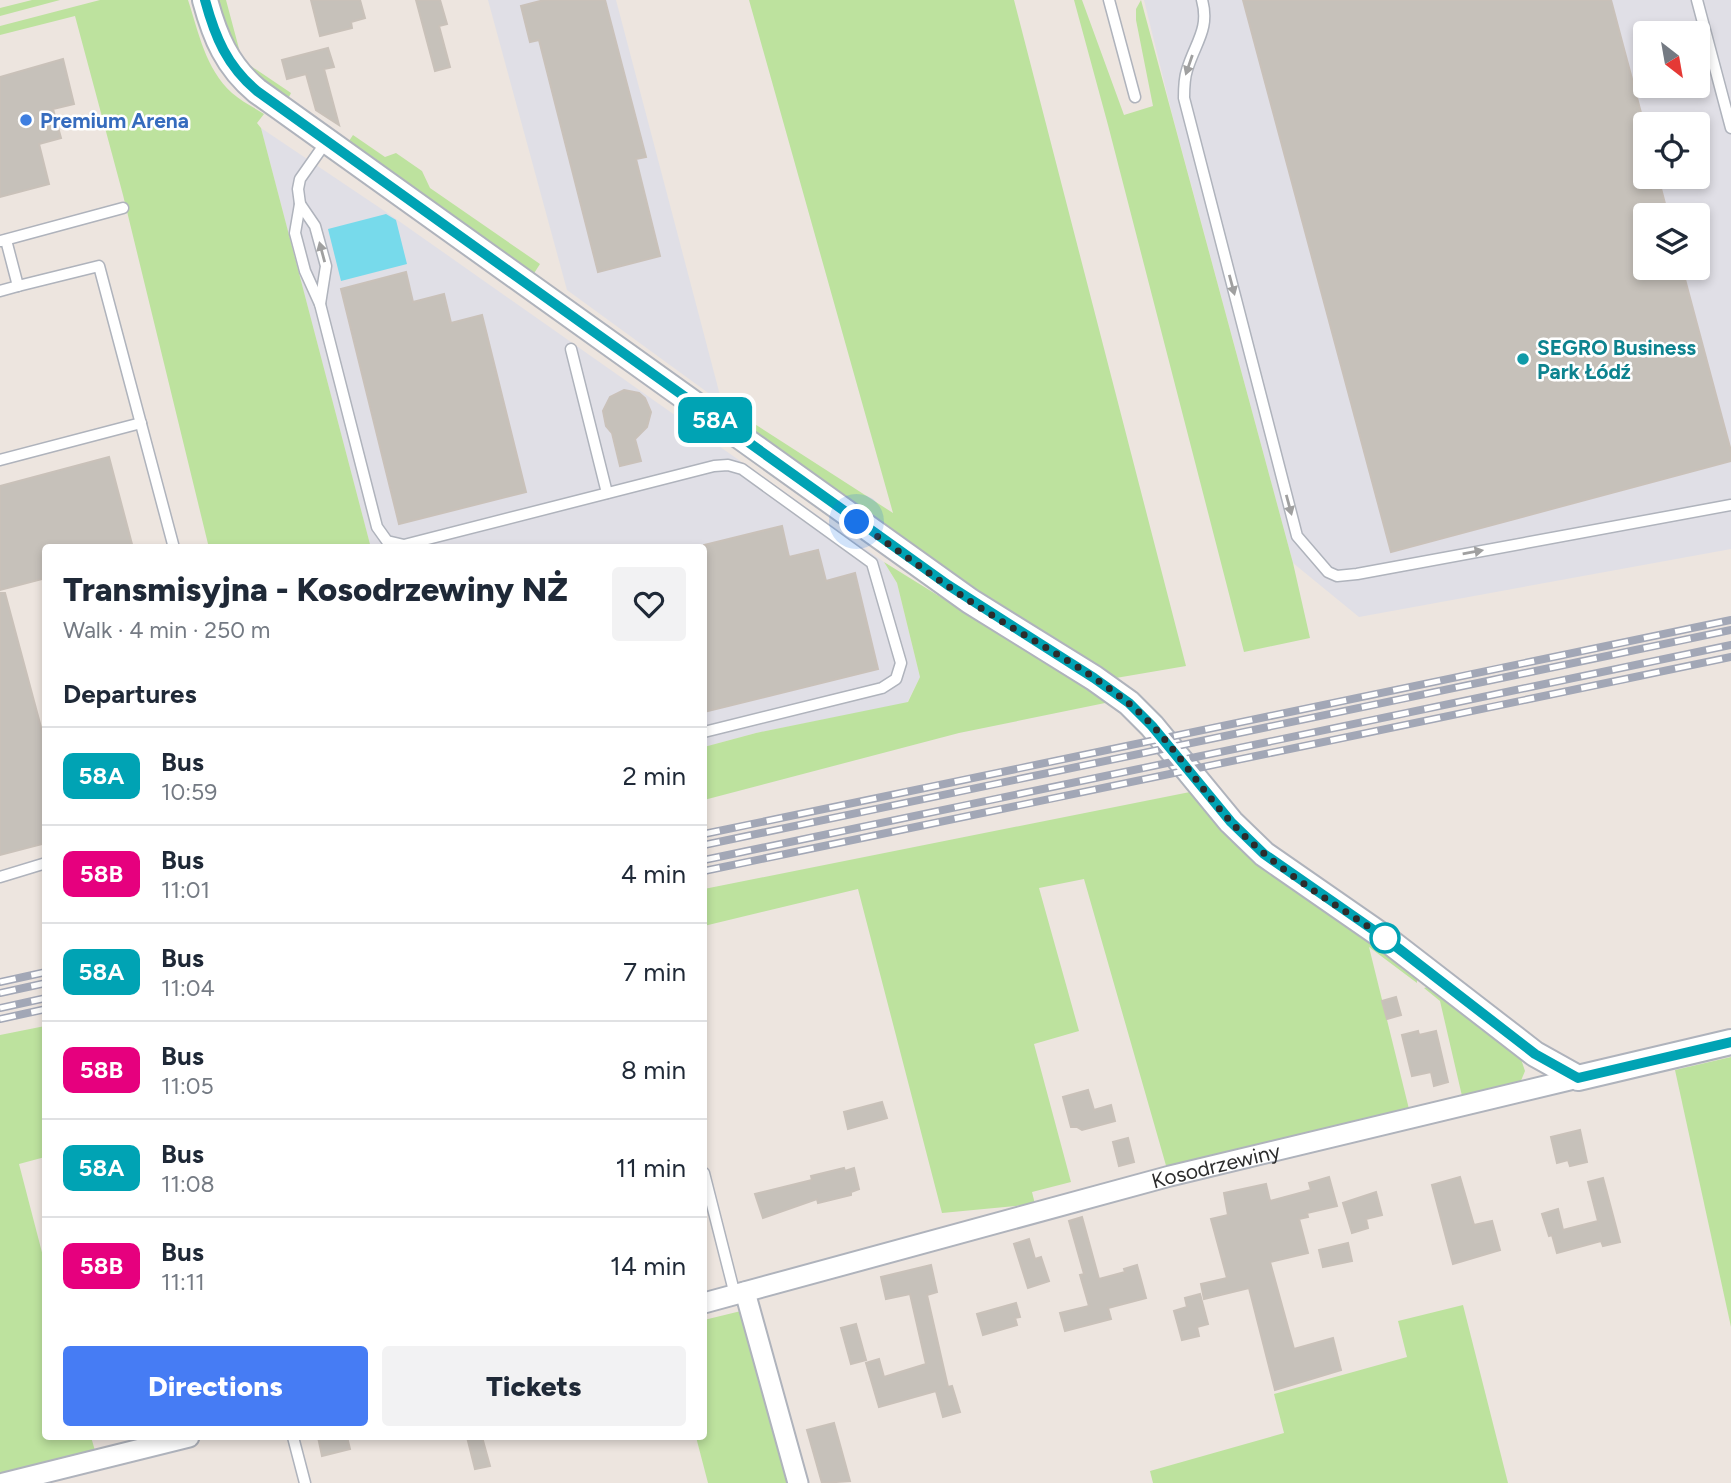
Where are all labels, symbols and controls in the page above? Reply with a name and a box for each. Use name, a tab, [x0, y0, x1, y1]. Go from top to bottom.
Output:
north arrow	[1633, 21, 1710, 98]
map controls	[1633, 21, 1710, 280]
one-way arrow	[1183, 54, 1194, 75]
place label: Premium Arena	[40, 108, 189, 133]
marker: Premium Arena	[18, 112, 34, 128]
button: locate	[1633, 112, 1710, 189]
button: layers	[1633, 203, 1710, 280]
one-way arrow	[316, 241, 327, 263]
one-way arrow	[1227, 274, 1238, 296]
place label: SEGRO Business Park Łódź	[1537, 335, 1696, 384]
marker: SEGRO Business Park Łódź	[1515, 351, 1531, 367]
line badge: 58A	[675, 397, 755, 443]
text: 58A	[692, 405, 738, 434]
one-way arrow	[1285, 495, 1295, 516]
your location	[839, 504, 874, 539]
one-way arrow	[1462, 547, 1484, 558]
button: heart	[612, 567, 686, 641]
text: Transmisyjna - Kosodrzewiny NŻ	[63, 570, 568, 609]
text: Walk · 4 min · 250 m	[63, 616, 270, 644]
text: Departures	[63, 678, 197, 710]
text: Bus	[161, 746, 204, 778]
text: 2 min	[622, 760, 686, 792]
text: 58A	[79, 761, 124, 790]
text: 10:59	[161, 778, 217, 806]
text: Bus	[161, 844, 204, 876]
text: 4 min	[621, 858, 686, 890]
text: 58B	[80, 859, 123, 888]
text: 11:01	[161, 876, 210, 904]
unlabelled marker	[1370, 923, 1400, 953]
text: Bus	[161, 942, 204, 974]
text: 7 min	[623, 956, 686, 988]
text: 58A	[79, 957, 124, 986]
text: 11:04	[161, 974, 215, 1002]
text: Bus	[161, 1040, 204, 1072]
text: 8 min	[621, 1054, 686, 1086]
text: 58B	[80, 1055, 123, 1084]
text: 11:05	[161, 1072, 214, 1100]
street label: Kosodrzewiny	[1149, 1137, 1283, 1193]
text: Bus	[161, 1138, 204, 1170]
text: 11 min	[615, 1152, 686, 1184]
text: 58A	[79, 1153, 124, 1182]
text: 11:08	[161, 1170, 215, 1198]
text: Bus	[161, 1236, 204, 1268]
text: 14 min	[610, 1250, 686, 1282]
text: 58B	[80, 1251, 123, 1280]
text: 11:11	[161, 1268, 205, 1296]
button: Directions	[63, 1346, 368, 1426]
button: Tickets	[382, 1346, 686, 1426]

